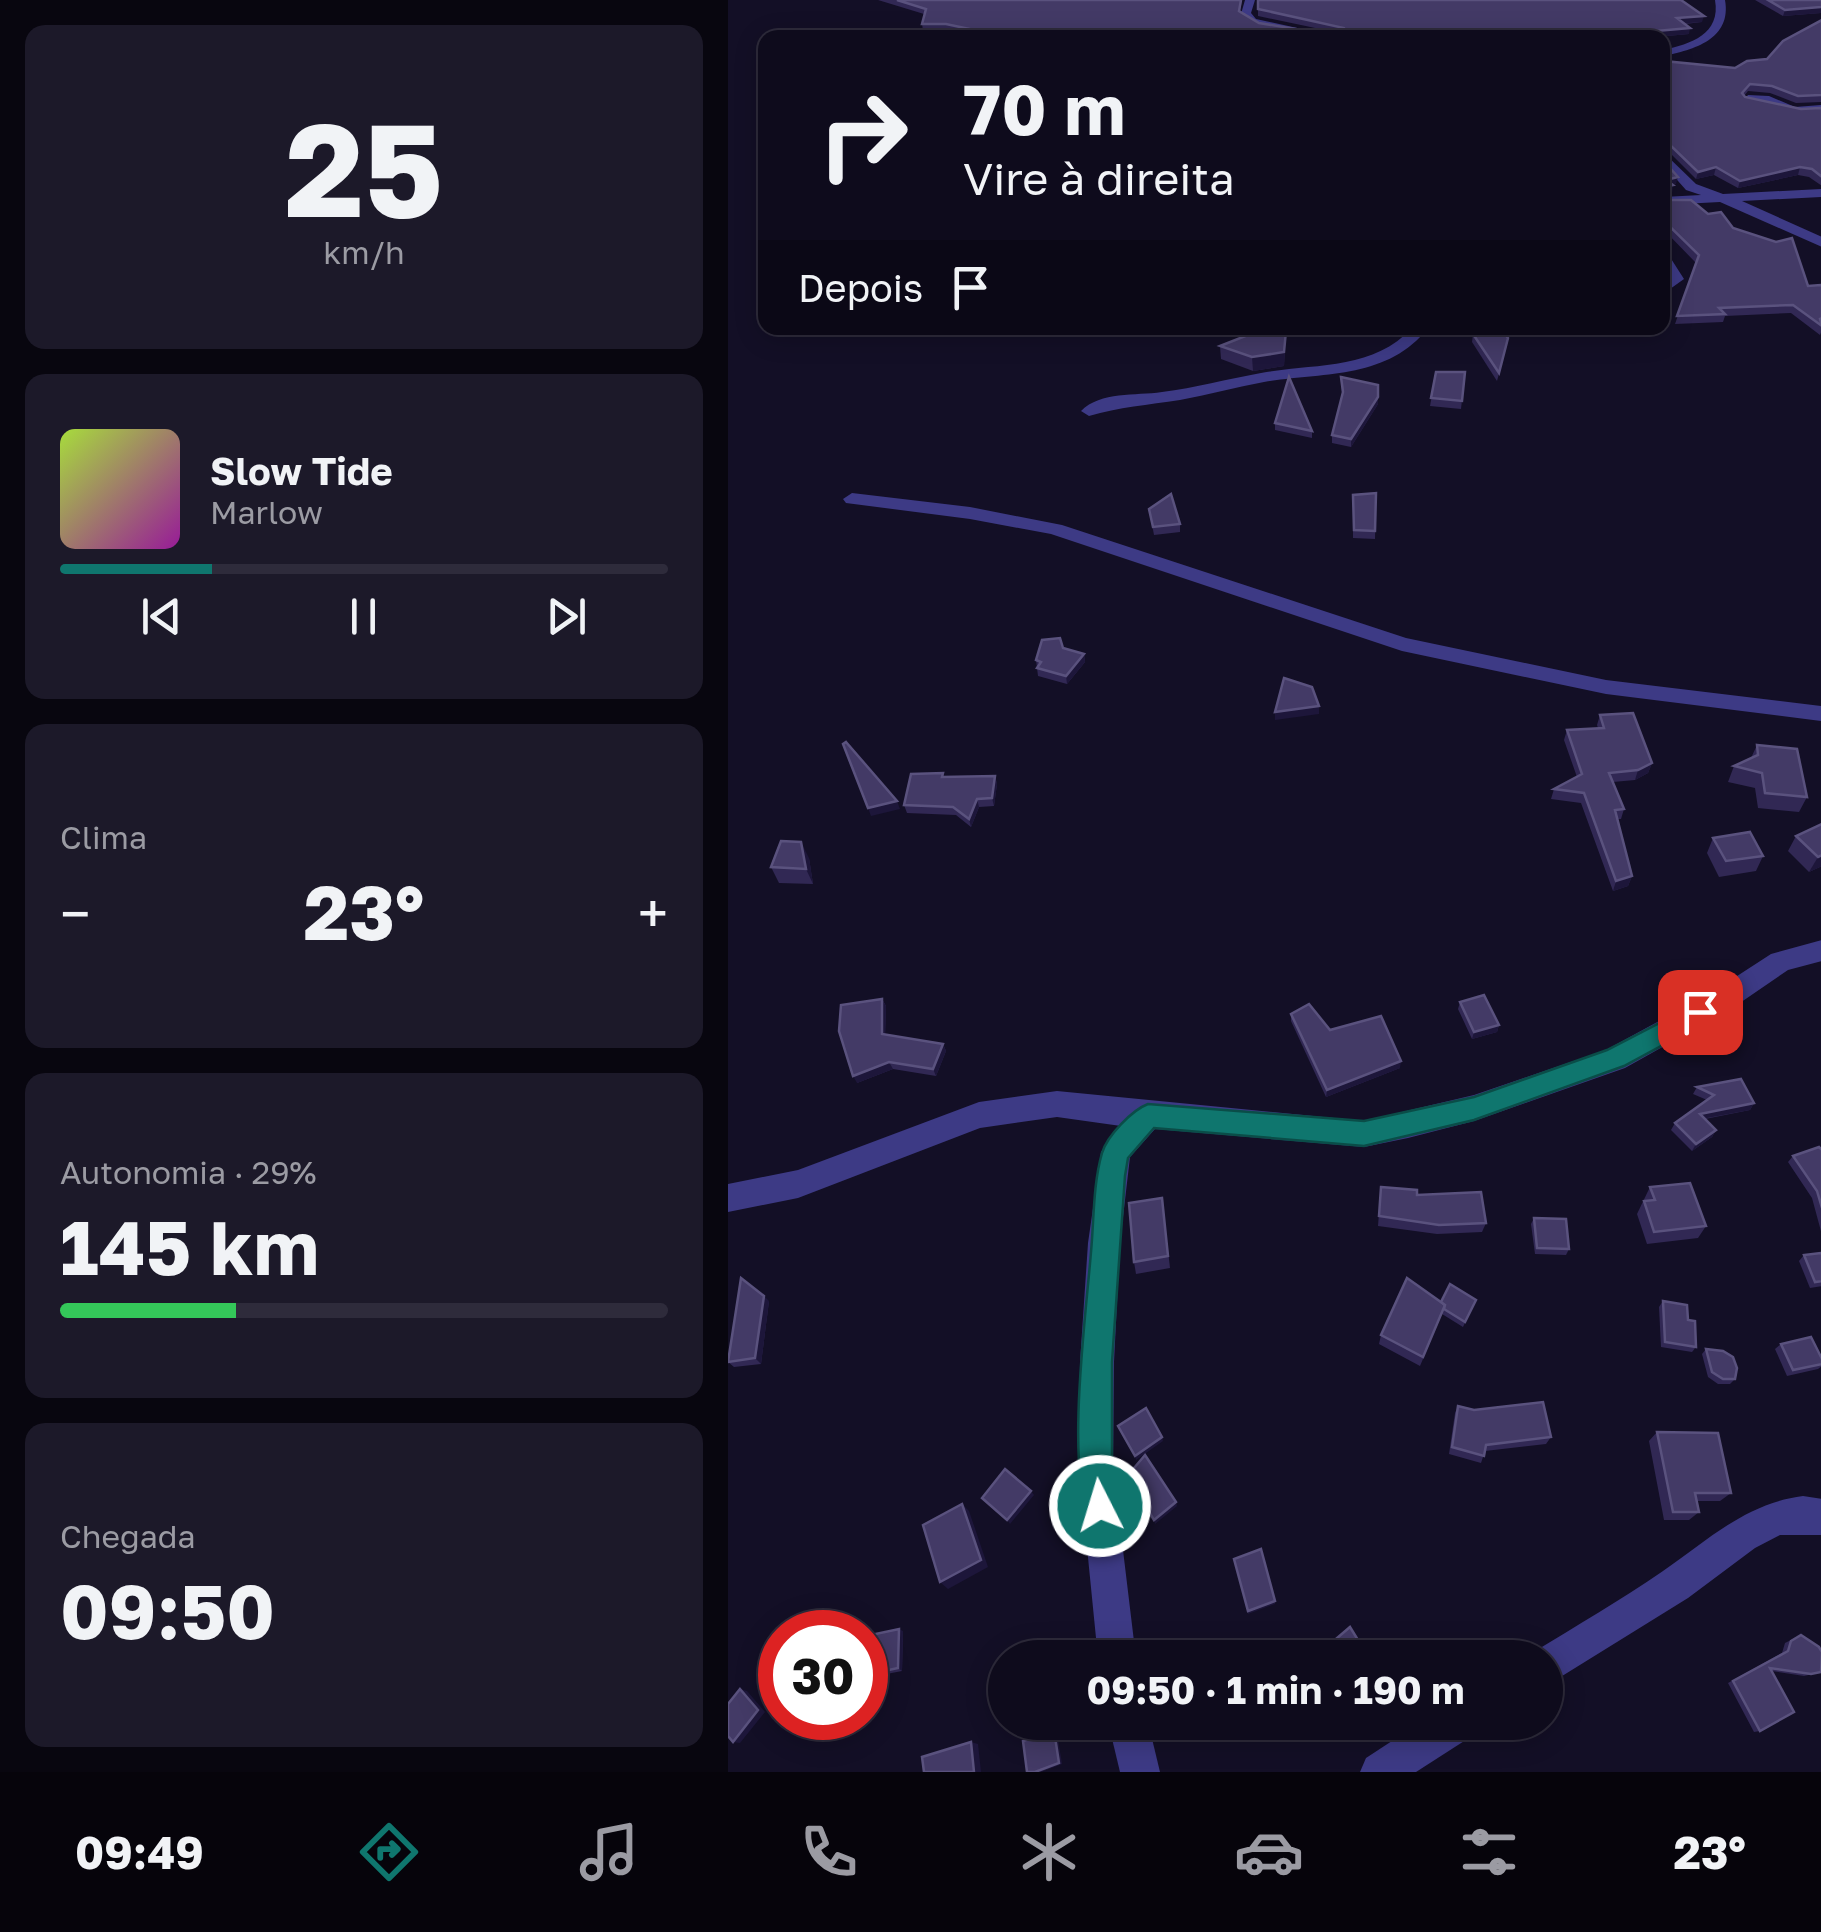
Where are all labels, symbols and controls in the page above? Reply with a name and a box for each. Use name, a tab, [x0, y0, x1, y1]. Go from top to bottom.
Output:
text: 70 m	[963, 66, 1125, 150]
icon: right	[798, 70, 928, 200]
text: 25	[285, 90, 443, 246]
text: Vire à direita	[963, 151, 1235, 205]
text: km/h	[323, 233, 405, 271]
icon: arrive	[943, 260, 998, 315]
text: Depois	[798, 265, 923, 310]
text: Slow Tide	[210, 448, 393, 493]
text: Marlow	[210, 493, 323, 531]
icon: previous	[134, 589, 189, 644]
icon: pause	[336, 589, 391, 644]
icon: next	[539, 589, 594, 644]
text: Clima	[60, 818, 147, 856]
text: 23°	[304, 866, 424, 957]
text: −	[60, 880, 90, 946]
text: +	[638, 880, 668, 946]
pin	[1658, 970, 1743, 1055]
icon: arrive	[1673, 985, 1728, 1040]
text: Autonomia · 29%	[60, 1153, 316, 1191]
text: 145 km	[60, 1201, 319, 1292]
position arrow	[1048, 1454, 1152, 1558]
text: Chegada	[60, 1517, 196, 1555]
text: 09:50	[60, 1565, 275, 1656]
speed limit sign: 30	[758, 1610, 888, 1740]
text: 09:50 · 1 min · 190 m	[1086, 1667, 1465, 1712]
icon: directions	[354, 1817, 424, 1887]
icon: music	[574, 1817, 644, 1887]
icon: phone	[794, 1817, 864, 1887]
icon: climate	[1014, 1817, 1084, 1887]
icon: car	[1234, 1817, 1304, 1887]
icon: filters	[1454, 1817, 1524, 1887]
text: 09:49	[75, 1825, 204, 1879]
text: 23°	[1673, 1825, 1746, 1879]

